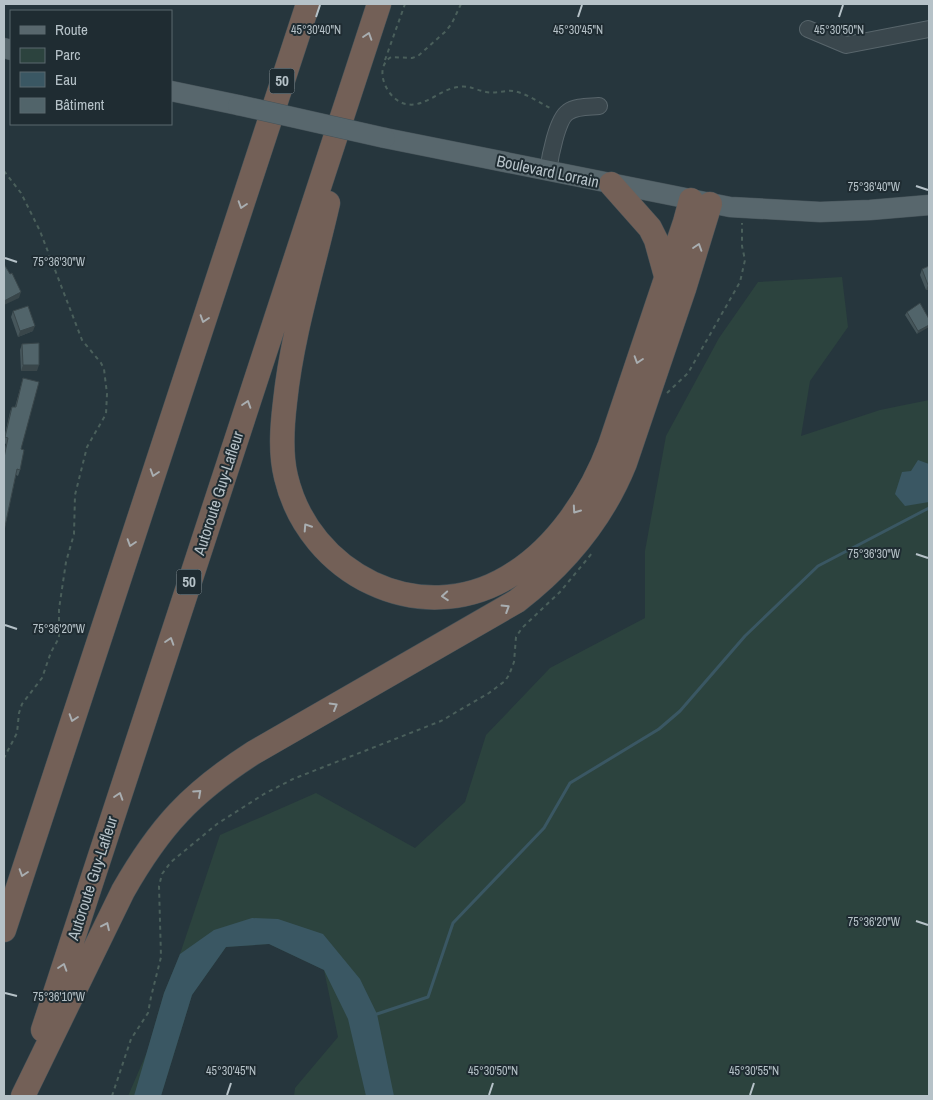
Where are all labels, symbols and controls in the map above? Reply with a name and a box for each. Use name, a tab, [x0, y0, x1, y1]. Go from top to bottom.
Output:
legend	[10, 10, 172, 125]
text: Route	[55, 19, 88, 40]
text: 45°30'40"N	[291, 22, 341, 38]
text: 45°30'45"N	[553, 22, 603, 38]
text: 45°30'50"N	[814, 22, 864, 38]
one-way arrow	[363, 32, 373, 40]
text: Parc	[55, 44, 80, 65]
road number: 50	[270, 68, 294, 94]
text: Eau	[55, 69, 77, 90]
text: Bâtiment	[55, 94, 105, 115]
street label: Boulevard Lorrain	[495, 149, 601, 193]
text: 75°36'40"W	[848, 179, 901, 195]
one-way arrow	[237, 200, 247, 208]
one-way arrow	[692, 243, 702, 251]
text: 75°36'30"W	[33, 254, 86, 270]
one-way arrow	[200, 314, 210, 322]
one-way arrow	[634, 356, 644, 364]
one-way arrow	[242, 400, 252, 408]
street label: Autoroute Guy-Lafleur	[187, 428, 249, 559]
one-way arrow	[149, 468, 159, 477]
one-way arrow	[573, 504, 582, 514]
one-way arrow	[304, 524, 313, 533]
one-way arrow	[126, 539, 136, 547]
text: 75°36'30"W	[848, 546, 901, 562]
road number: 50	[176, 570, 202, 594]
one-way arrow	[441, 590, 449, 601]
one-way arrow	[500, 605, 509, 615]
text: 75°36'20"W	[33, 621, 86, 637]
one-way arrow	[164, 638, 174, 646]
one-way arrow	[329, 702, 338, 712]
one-way arrow	[69, 714, 79, 722]
one-way arrow	[192, 790, 201, 799]
one-way arrow	[114, 792, 124, 800]
street label: Autoroute Guy-Lafleur	[61, 813, 123, 944]
one-way arrow	[18, 868, 28, 877]
text: 75°36'20"W	[848, 914, 901, 930]
one-way arrow	[99, 922, 110, 931]
one-way arrow	[58, 963, 68, 971]
text: 75°36'10"W	[33, 989, 86, 1005]
text: 45°30'45"N	[206, 1063, 256, 1079]
text: 45°30'50"N	[468, 1063, 518, 1079]
text: 45°30'55"N	[729, 1063, 779, 1079]

